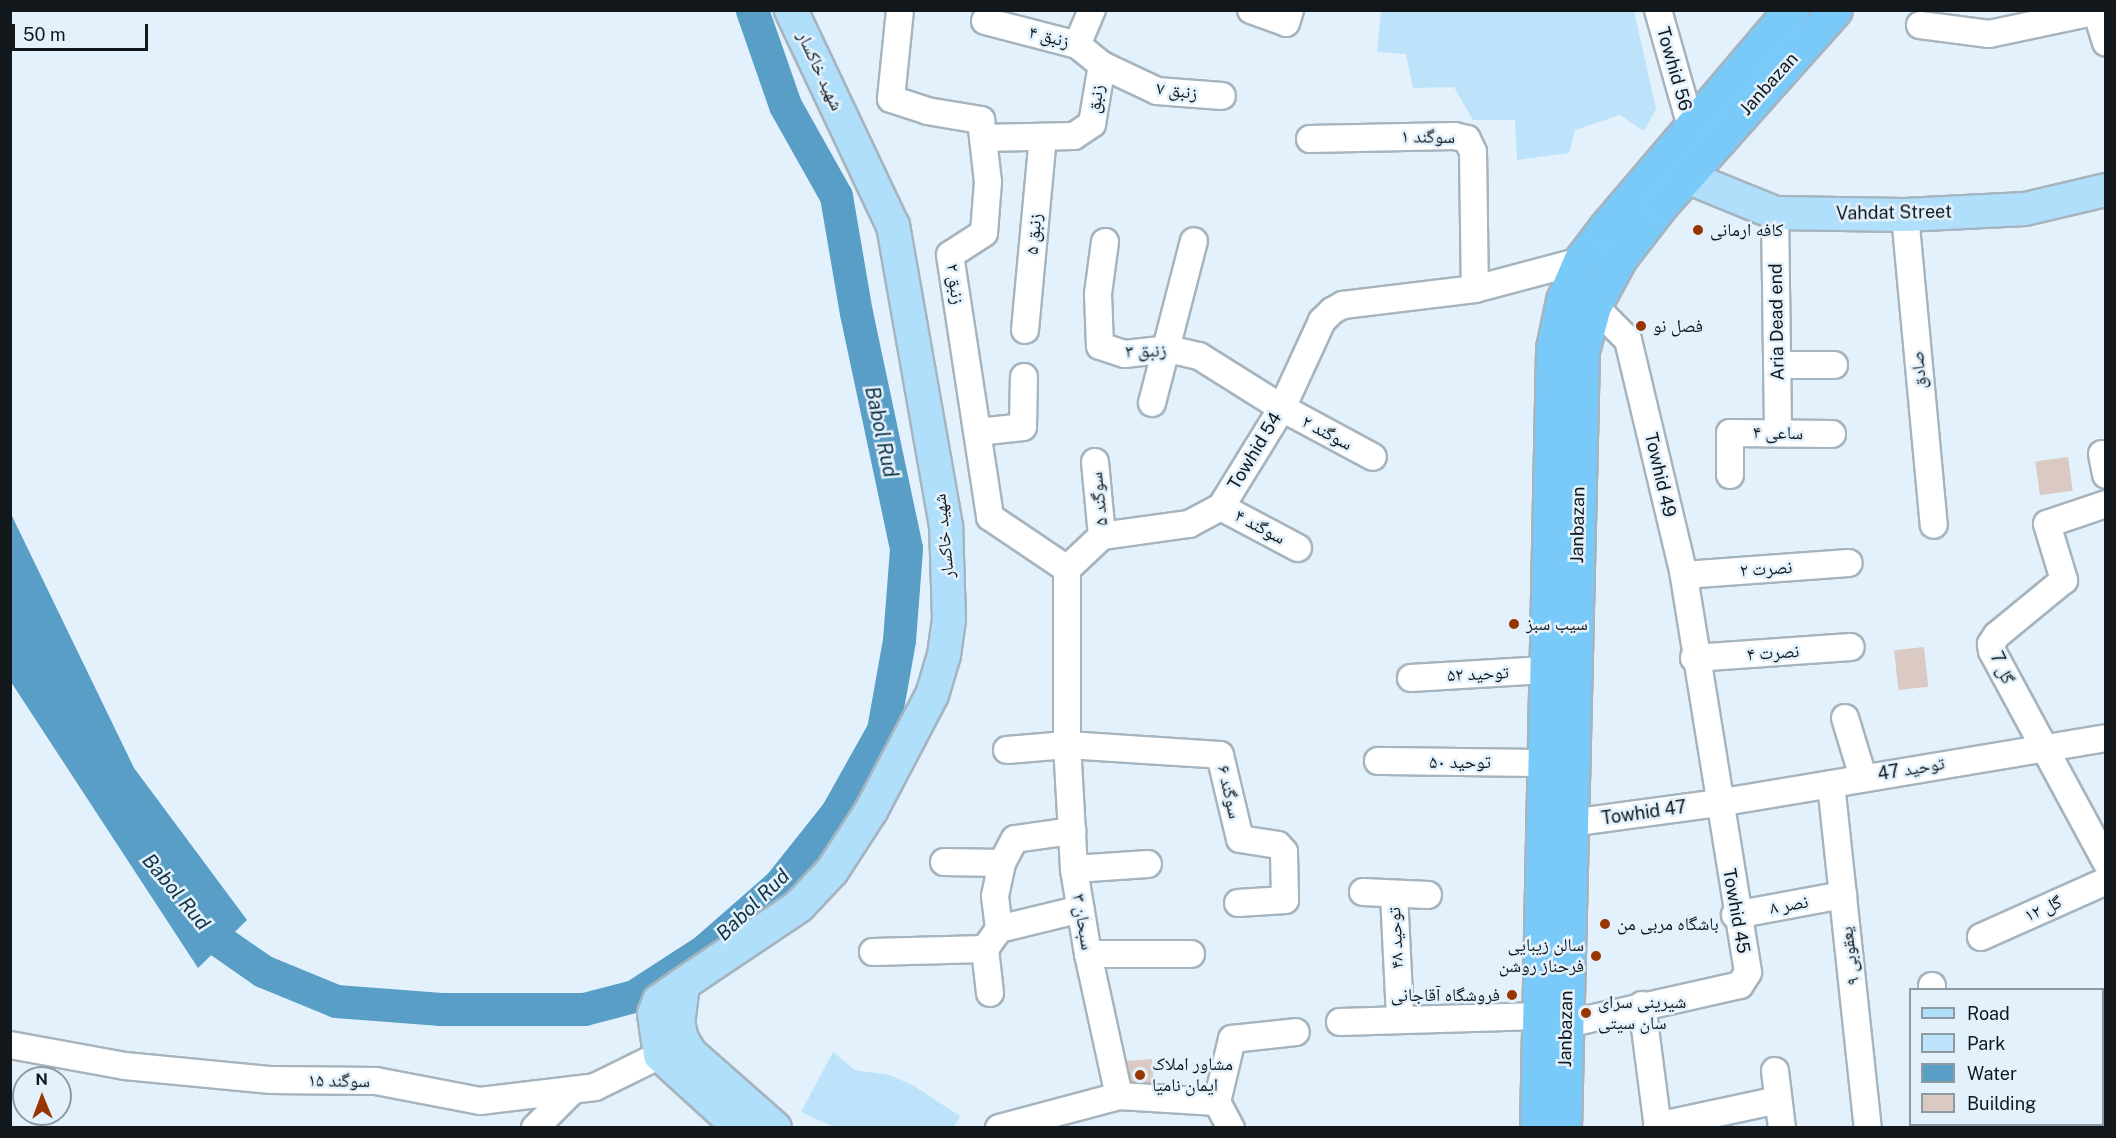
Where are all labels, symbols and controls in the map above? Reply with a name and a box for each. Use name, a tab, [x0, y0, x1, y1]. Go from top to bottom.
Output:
scale bar	[15, 12, 152, 50]
street label: زنبق ۴	[1026, 21, 1072, 53]
text: 50 m	[23, 24, 66, 45]
street label: Towhid 56	[1652, 25, 1696, 113]
street label: شهید خاکسار	[792, 28, 848, 114]
street label: Janbazan	[1735, 48, 1803, 120]
street label: زنبق ۷	[1155, 77, 1199, 105]
street label: زنبق	[1083, 83, 1109, 115]
street label: سوگند ۱	[1401, 126, 1455, 148]
street label: Vahdat Street	[1836, 201, 1952, 225]
street label: زنبق ۵	[1021, 213, 1047, 255]
place label: کافه ارمانی	[1710, 219, 1783, 241]
marker: کافه ارمانی	[1691, 223, 1705, 237]
street label: زنبق ۲	[941, 262, 969, 306]
street label: Aria Dead end	[1765, 263, 1789, 381]
place label: فصل نو	[1653, 315, 1703, 337]
marker: فصل نو	[1634, 319, 1648, 333]
street label: زنبق ۳	[1125, 340, 1167, 362]
street label: صادق	[1907, 350, 1931, 390]
water label: Babol Rud	[860, 384, 902, 480]
street label: Towhid 54	[1224, 408, 1286, 494]
street label: سوگند ۲	[1298, 411, 1356, 455]
street label: ساعی ۴	[1753, 422, 1803, 444]
street label: Towhid 49	[1640, 431, 1680, 519]
street label: سوگند ۵	[1085, 471, 1113, 527]
street label: Janbazan	[1567, 486, 1589, 564]
street label: شهید خاکسار	[929, 493, 959, 579]
street label: سوگند ۴	[1231, 505, 1289, 549]
street label: نصرت ۲	[1739, 556, 1793, 582]
place label: سیب سبز	[1526, 613, 1588, 635]
marker: سیب سبز	[1507, 617, 1521, 631]
street label: نصرت ۴	[1746, 640, 1800, 666]
street label: گل 7	[1985, 648, 2019, 688]
street label: توحید ۵۲	[1447, 662, 1509, 686]
street label: توحید ۵۰	[1429, 751, 1491, 773]
street label: توحید 47	[1876, 752, 1946, 786]
street label: سوگند ۶	[1212, 763, 1246, 821]
street label: Towhid 47	[1600, 796, 1688, 830]
water label: Babol Rud	[137, 849, 215, 935]
water label: Babol Rud	[711, 864, 795, 946]
street label: Towhid 45	[1718, 867, 1754, 955]
street label: نصر ۸	[1768, 891, 1810, 919]
street label: گل ۱۲	[2021, 891, 2065, 927]
street label: سبحان ۳	[1068, 892, 1098, 952]
street label: توحید ۴۸	[1384, 907, 1408, 969]
place label: باشگاه مربی من	[1617, 913, 1719, 935]
marker: باشگاه مربی من	[1598, 917, 1612, 931]
street label: یعقوبی ۹	[1836, 926, 1864, 986]
place label: سالن زیبایی فرحناز روشن	[1499, 935, 1584, 978]
marker: سالن زیبایی فرحناز روشن	[1589, 949, 1603, 963]
place label: فروشگاه آقاجانی	[1391, 984, 1500, 1006]
marker: فروشگاه آقاجانی	[1505, 988, 1519, 1002]
legend	[1909, 988, 2104, 1126]
street label: Janbazan	[1555, 990, 1577, 1068]
place label: شیرینی سرای سان سیتی	[1598, 992, 1686, 1034]
text: Road	[1967, 1003, 2010, 1024]
marker: شیرینی سرای سان سیتی	[1579, 1006, 1593, 1020]
text: Park	[1967, 1033, 2005, 1054]
place label: مشاور املاک ایمان نامیا	[1152, 1054, 1233, 1096]
text: Water	[1967, 1063, 2017, 1084]
north arrow	[12, 1066, 72, 1126]
marker: مشاور املاک ایمان نامیا	[1133, 1068, 1147, 1082]
text: N	[35, 1070, 48, 1089]
street label: سوگند ۱۵	[308, 1070, 370, 1092]
text: Building	[1967, 1093, 2036, 1114]

